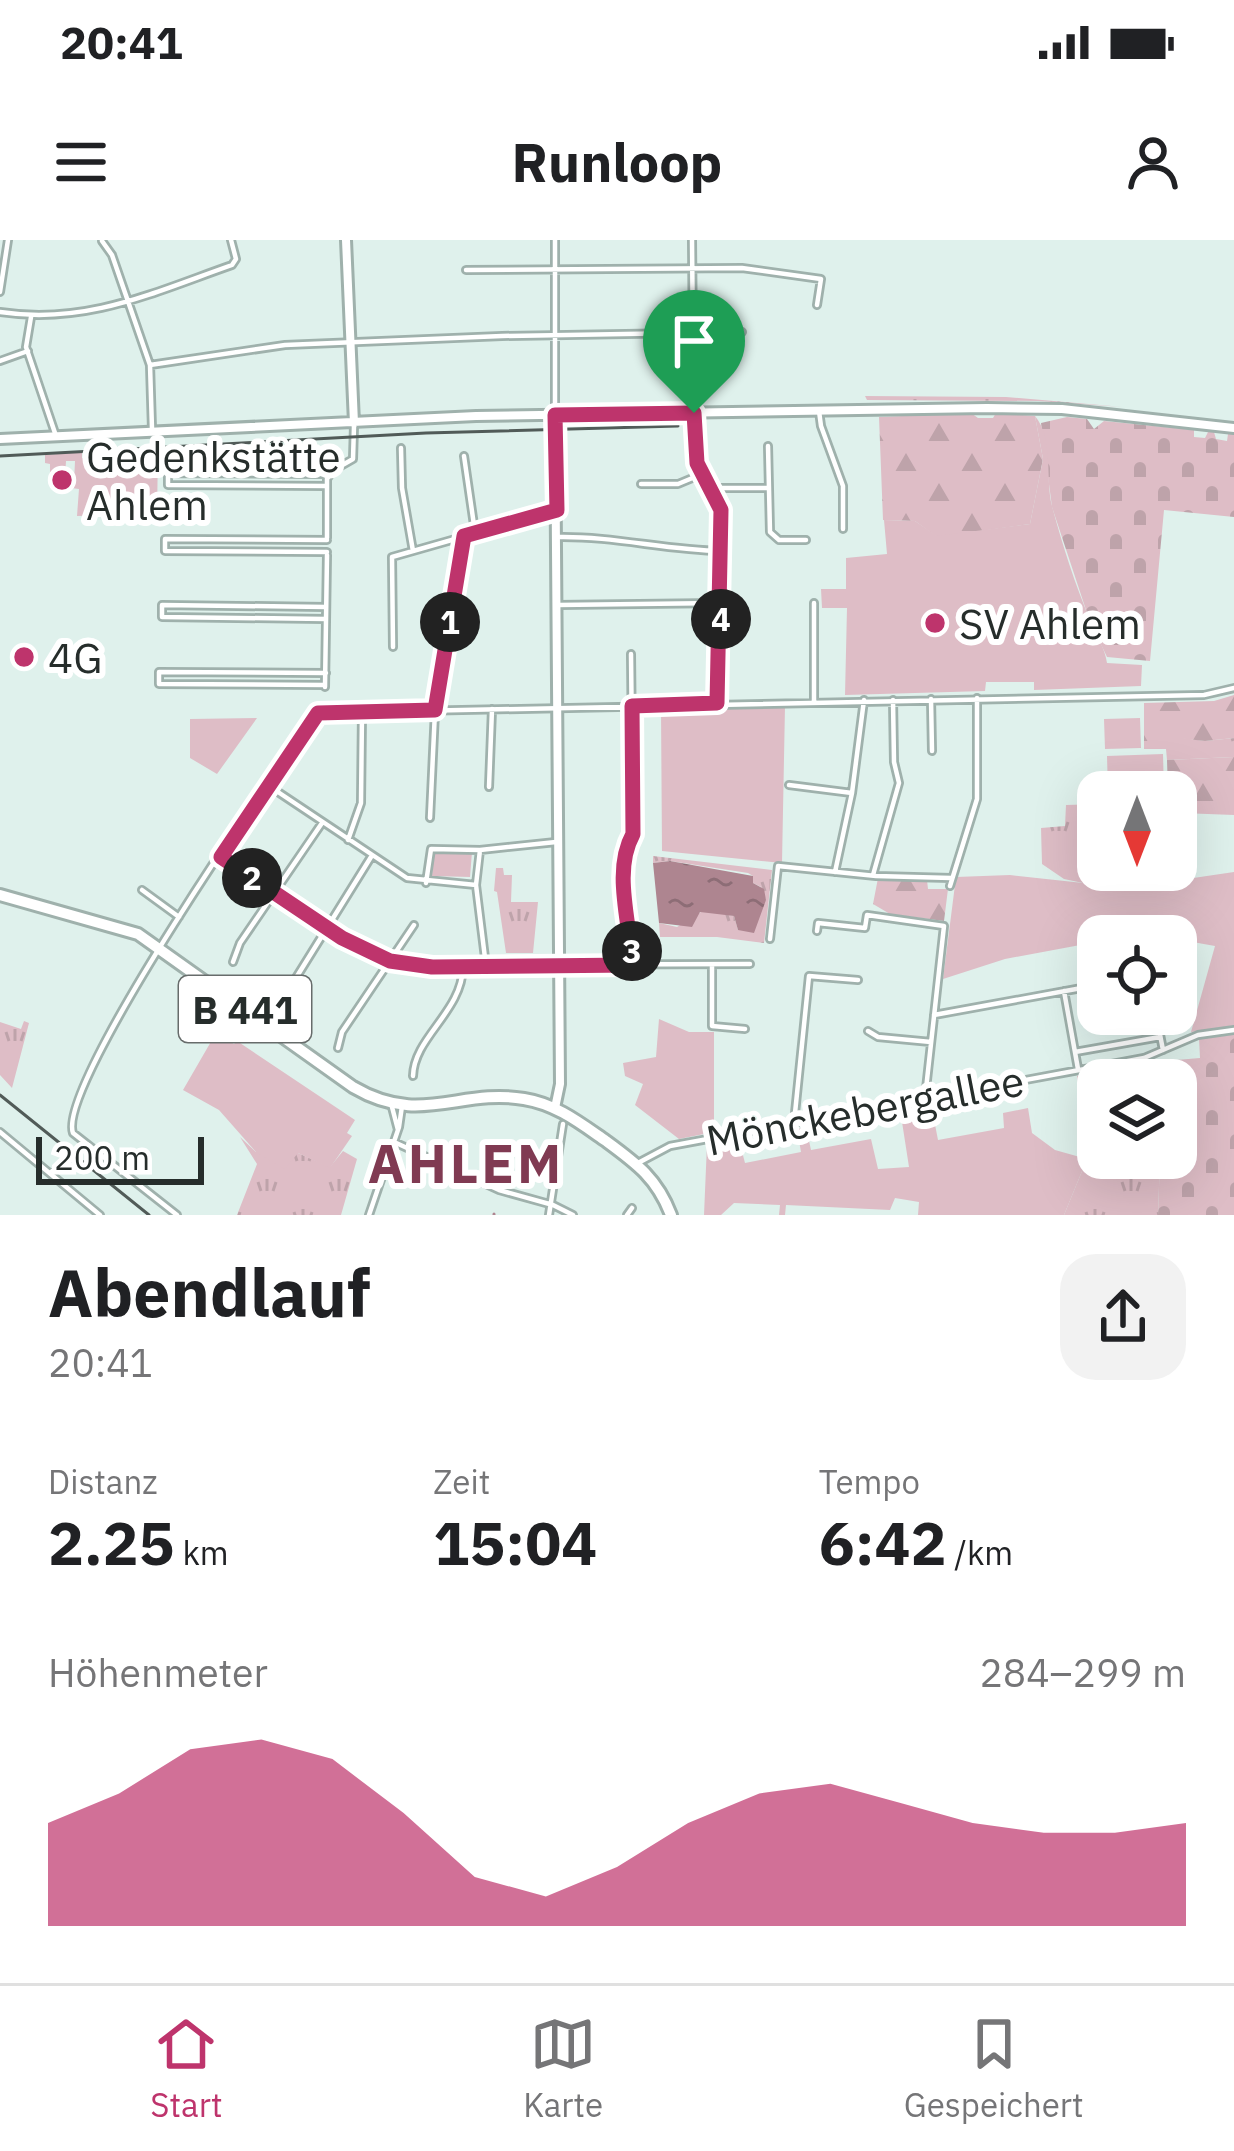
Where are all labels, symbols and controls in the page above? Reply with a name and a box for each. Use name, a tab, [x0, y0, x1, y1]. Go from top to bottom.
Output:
text: 20:41	[60, 13, 183, 71]
text: Runloop	[512, 127, 722, 197]
icon: menu	[48, 129, 114, 195]
icon: person	[1120, 129, 1186, 195]
pin	[643, 290, 745, 413]
icon: arrive	[661, 308, 727, 374]
place label: Gedenkstätte Ahlem	[86, 429, 341, 532]
marker: Gedenkstätte Ahlem	[49, 467, 75, 493]
pin: 4	[691, 589, 751, 649]
pin: 1	[420, 592, 480, 652]
place label: SV Ahlem	[959, 596, 1141, 651]
text: 4	[711, 597, 731, 640]
text: 1	[440, 600, 460, 643]
marker: SV Ahlem	[922, 610, 948, 636]
place label: 4G	[48, 630, 102, 685]
marker: 4G	[11, 644, 37, 670]
north arrow	[1077, 771, 1197, 891]
map controls	[1077, 771, 1197, 1179]
pin: 2	[222, 848, 282, 908]
text: 2	[242, 856, 262, 899]
button: locate	[1077, 915, 1197, 1035]
pin: 3	[602, 921, 662, 981]
text: 3	[622, 929, 642, 972]
road number: B 441	[179, 976, 311, 1042]
street label: Mönckebergallee	[702, 1052, 1028, 1168]
button: layers	[1077, 1059, 1197, 1179]
district label: AHLEM	[368, 1128, 564, 1198]
scale bar	[36, 1131, 204, 1184]
text: 200 m	[54, 1136, 150, 1179]
text: Abendlauf	[48, 1249, 371, 1335]
button: share	[1060, 1254, 1186, 1380]
text: 20:41	[48, 1337, 153, 1388]
text: Distanz	[48, 1460, 158, 1503]
text: Zeit	[433, 1460, 490, 1503]
text: Tempo	[819, 1460, 920, 1503]
text: 2.25	[48, 1503, 175, 1582]
text: 15:04	[433, 1503, 597, 1582]
text: 6:42	[819, 1503, 946, 1582]
text: km	[175, 1531, 229, 1574]
text: /km	[946, 1531, 1013, 1574]
text: Höhenmeter	[48, 1647, 268, 1698]
text: 284–299 m	[979, 1647, 1186, 1698]
tab: Start	[150, 2011, 223, 2126]
tab: Karte	[523, 2011, 603, 2126]
tab: Gespeichert	[904, 2011, 1084, 2126]

